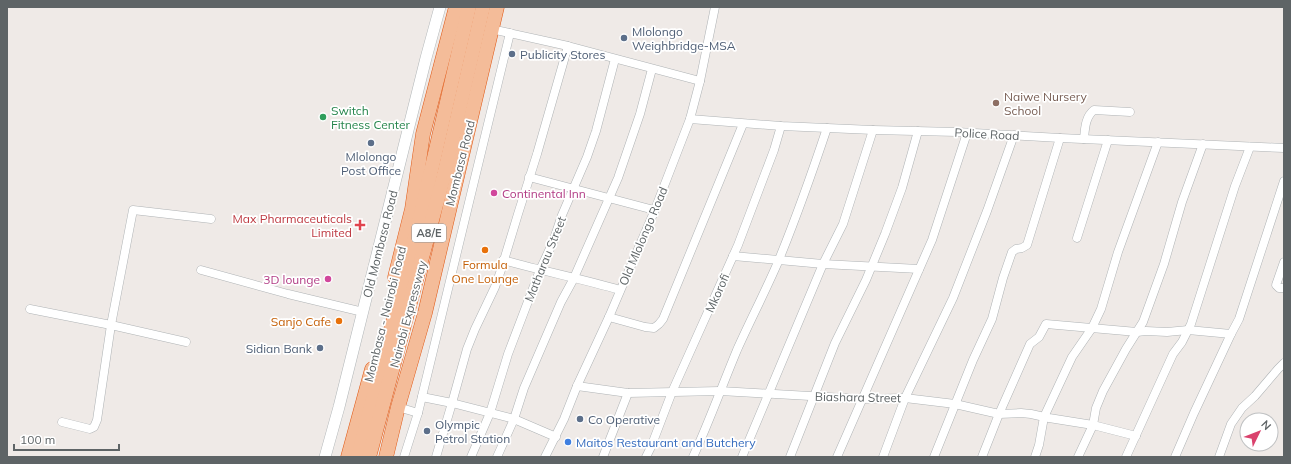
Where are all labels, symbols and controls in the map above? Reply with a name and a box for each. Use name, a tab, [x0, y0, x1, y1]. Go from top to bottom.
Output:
place label: Mlolongo Weighbridge-MSA	[632, 24, 736, 53]
marker: Mlolongo Weighbridge-MSA	[619, 33, 629, 43]
place label: Publicity Stores	[520, 47, 605, 62]
marker: Publicity Stores	[507, 49, 517, 59]
place label: Naiwe Nursery School	[1004, 89, 1087, 118]
marker: Naiwe Nursery School	[991, 98, 1001, 108]
place label: Switch Fitness Center	[331, 103, 410, 132]
marker: Switch Fitness Center	[318, 112, 328, 122]
street label: Mombasa Road	[442, 119, 478, 207]
street label: Police Road	[954, 125, 1020, 143]
marker: Mlolongo Post Office	[366, 138, 376, 148]
place label: Mlolongo Post Office	[341, 149, 401, 178]
street label: Old Mlolongo Road	[615, 184, 671, 288]
place label: Continental Inn	[502, 186, 586, 201]
marker: Continental Inn	[489, 188, 499, 198]
street label: Old Mombasa Road	[359, 189, 401, 299]
place label: Max Pharmaceuticals Limited	[233, 211, 352, 240]
street label: Matharau Street	[521, 214, 569, 304]
marker: Max Pharmaceuticals Limited	[355, 220, 365, 230]
road number: A8/E	[412, 224, 446, 242]
street label: Mombasa - Nairobi Road	[361, 245, 409, 383]
marker: Formula One Lounge	[480, 245, 490, 255]
place label: Formula One Lounge	[451, 257, 519, 286]
street label: Nairobi Expressway	[386, 258, 430, 369]
street label: Mkorofi	[702, 271, 732, 315]
place label: 3D lounge	[263, 272, 320, 287]
marker: 3D lounge	[323, 274, 333, 284]
place label: Sanjo Cafe	[271, 314, 331, 329]
marker: Sanjo Cafe	[334, 316, 344, 326]
place label: Sidian Bank	[246, 341, 313, 356]
marker: Sidian Bank	[315, 343, 325, 353]
street label: Biashara Street	[815, 389, 901, 405]
place label: Co Operative	[588, 412, 660, 427]
north arrow	[1239, 412, 1279, 452]
marker: Co Operative	[575, 414, 585, 424]
place label: Olympic Petrol Station	[435, 417, 510, 446]
text: N	[1258, 417, 1274, 433]
scale bar	[14, 426, 119, 452]
marker: Olympic Petrol Station	[422, 426, 432, 436]
text: 100 m	[20, 432, 55, 447]
place label: Maitos Restaurant and Butchery	[576, 435, 756, 450]
marker: Maitos Restaurant and Butchery	[563, 437, 573, 447]

